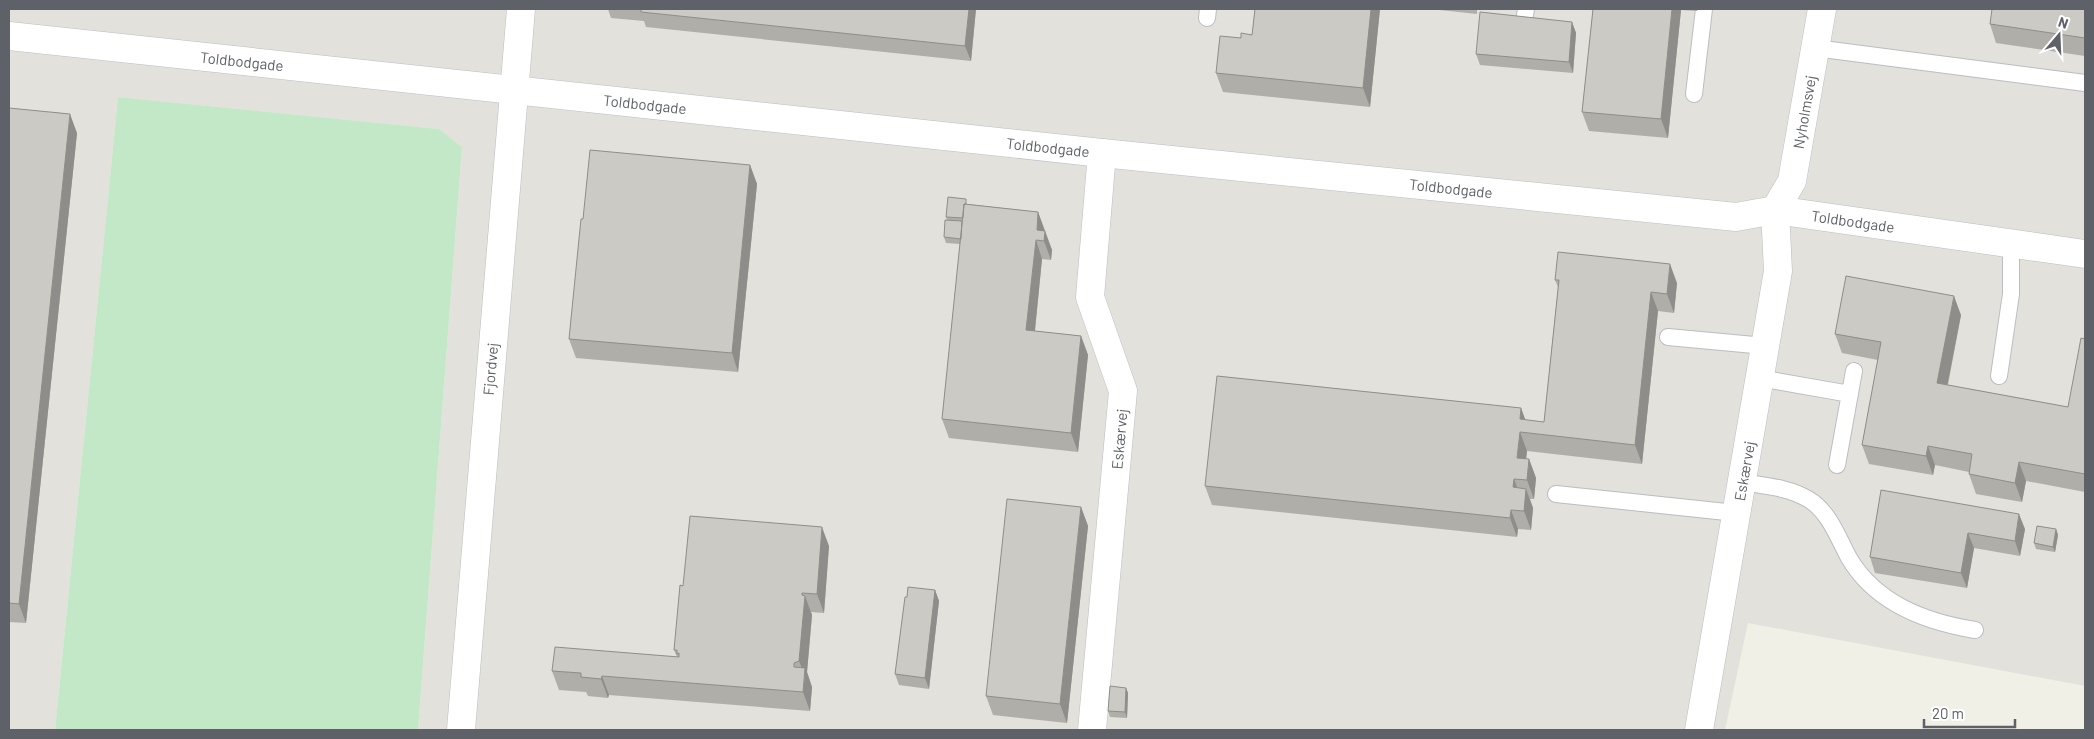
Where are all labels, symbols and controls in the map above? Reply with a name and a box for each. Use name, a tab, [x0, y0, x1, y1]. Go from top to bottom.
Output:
north arrow	[2034, 10, 2084, 60]
text: N	[2056, 13, 2071, 32]
street label: Toldbodgade	[199, 48, 285, 74]
street label: Nyholmsvej	[1789, 74, 1819, 150]
street label: Toldbodgade	[602, 91, 688, 117]
street label: Toldbodgade	[1005, 134, 1091, 160]
street label: Toldbodgade	[1408, 175, 1494, 201]
street label: Toldbodgade	[1810, 206, 1896, 236]
street label: Fjordvej	[479, 342, 501, 396]
street label: Eskærvej	[1107, 408, 1131, 470]
street label: Eskærvej	[1730, 440, 1758, 502]
scale bar	[1924, 696, 2015, 728]
text: 20 m	[1932, 704, 1964, 722]

